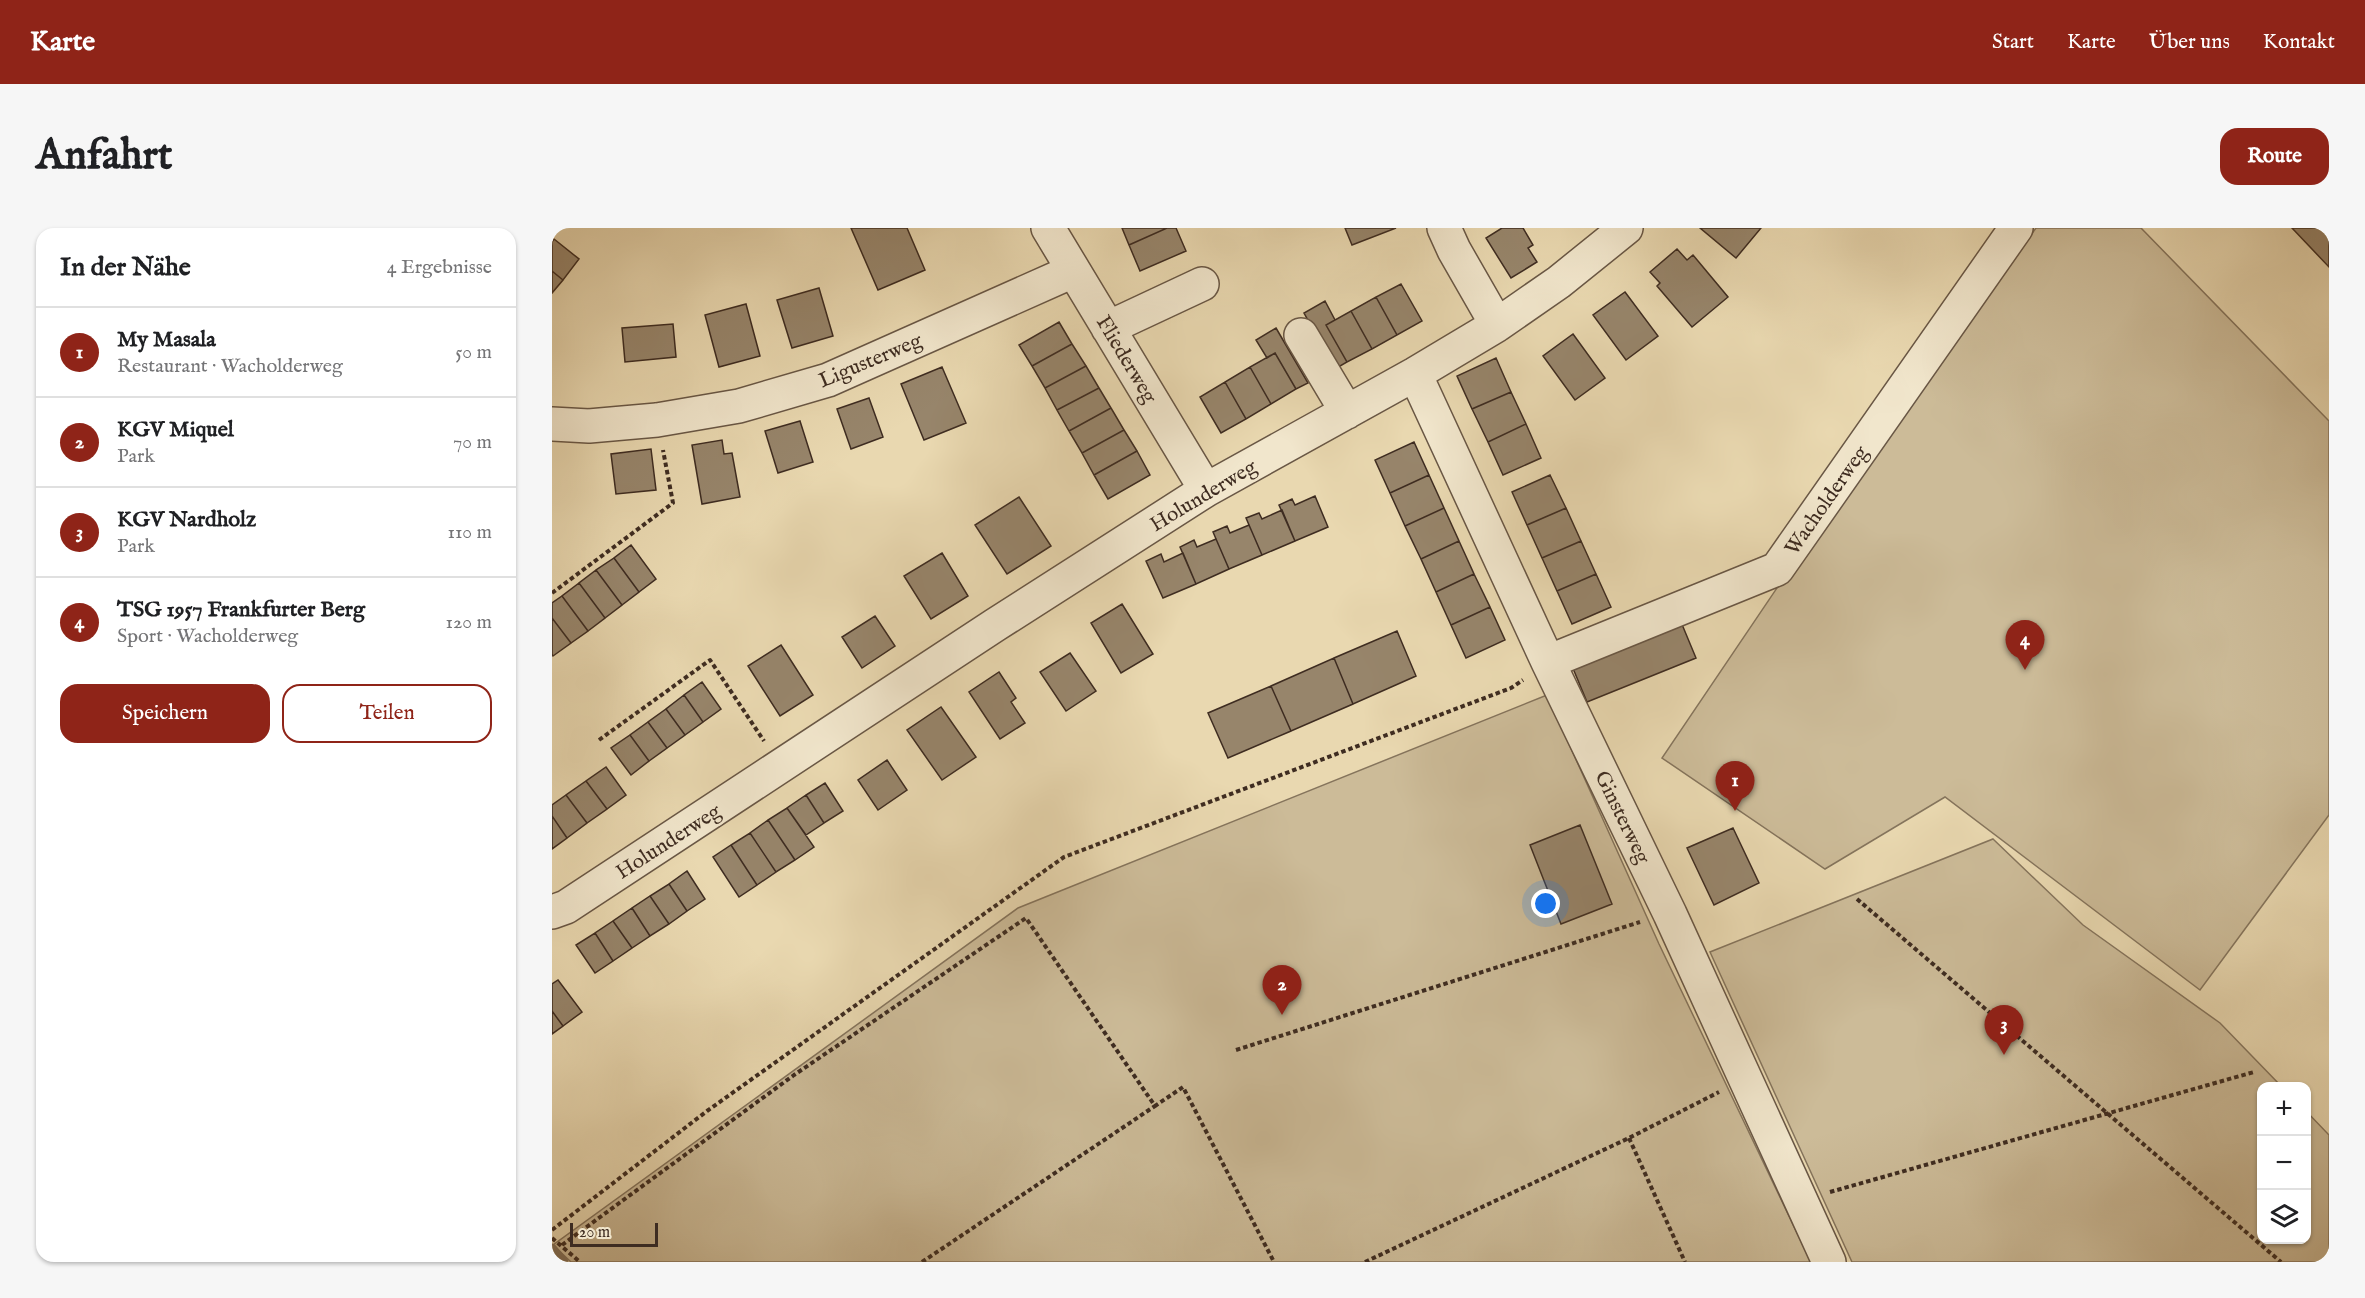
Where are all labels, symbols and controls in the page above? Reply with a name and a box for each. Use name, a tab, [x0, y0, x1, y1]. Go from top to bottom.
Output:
text: Karte	[30, 25, 95, 60]
text: Start	[1992, 29, 2034, 56]
text: Karte	[2067, 29, 2116, 56]
text: Über uns	[2149, 29, 2230, 56]
text: Kontakt	[2263, 29, 2335, 56]
button: Route	[2220, 128, 2329, 185]
text: Anfahrt	[36, 130, 172, 183]
text: In der Nähe	[60, 251, 191, 284]
text: 4 Ergebnisse	[387, 255, 492, 280]
street label: Fliederweg	[1089, 311, 1163, 409]
text: My Masala	[117, 326, 216, 354]
street label: Ligusterweg	[815, 327, 927, 395]
text: 1	[76, 340, 83, 365]
text: 50 m	[455, 340, 492, 365]
text: Restaurant · Wacholderweg	[117, 354, 343, 379]
text: KGV Miquel	[117, 416, 234, 444]
text: 2	[75, 430, 84, 455]
text: 70 m	[453, 430, 492, 455]
street label: Wacholderweg	[1779, 440, 1875, 561]
text: Park	[117, 444, 155, 469]
street label: Holunderweg	[1145, 454, 1263, 539]
text: KGV Nardholz	[117, 506, 256, 534]
text: 3	[76, 520, 83, 545]
text: 110 m	[448, 520, 492, 545]
text: Park	[117, 534, 155, 559]
text: TSG 1957 Frankfurter Berg	[117, 596, 365, 624]
text: 4	[75, 610, 84, 635]
text: 120 m	[446, 610, 492, 635]
pin: 4	[2006, 620, 2044, 670]
text: Sport · Wacholderweg	[117, 624, 298, 649]
button: Speichern	[60, 684, 270, 743]
button: Teilen	[282, 684, 492, 743]
pin: 1	[1716, 762, 1754, 811]
street label: Ginsterweg	[1588, 767, 1656, 869]
street label: Holunderweg	[611, 798, 727, 886]
your location	[1531, 889, 1560, 918]
pin: 2	[1262, 966, 1302, 1015]
pin: 3	[1984, 1006, 2024, 1055]
map controls	[2257, 1082, 2311, 1244]
button: +	[2257, 1082, 2311, 1136]
button: −	[2257, 1136, 2311, 1190]
button: layers	[2257, 1190, 2311, 1244]
scale bar	[570, 1220, 658, 1248]
text: 20 m	[579, 1223, 610, 1243]

